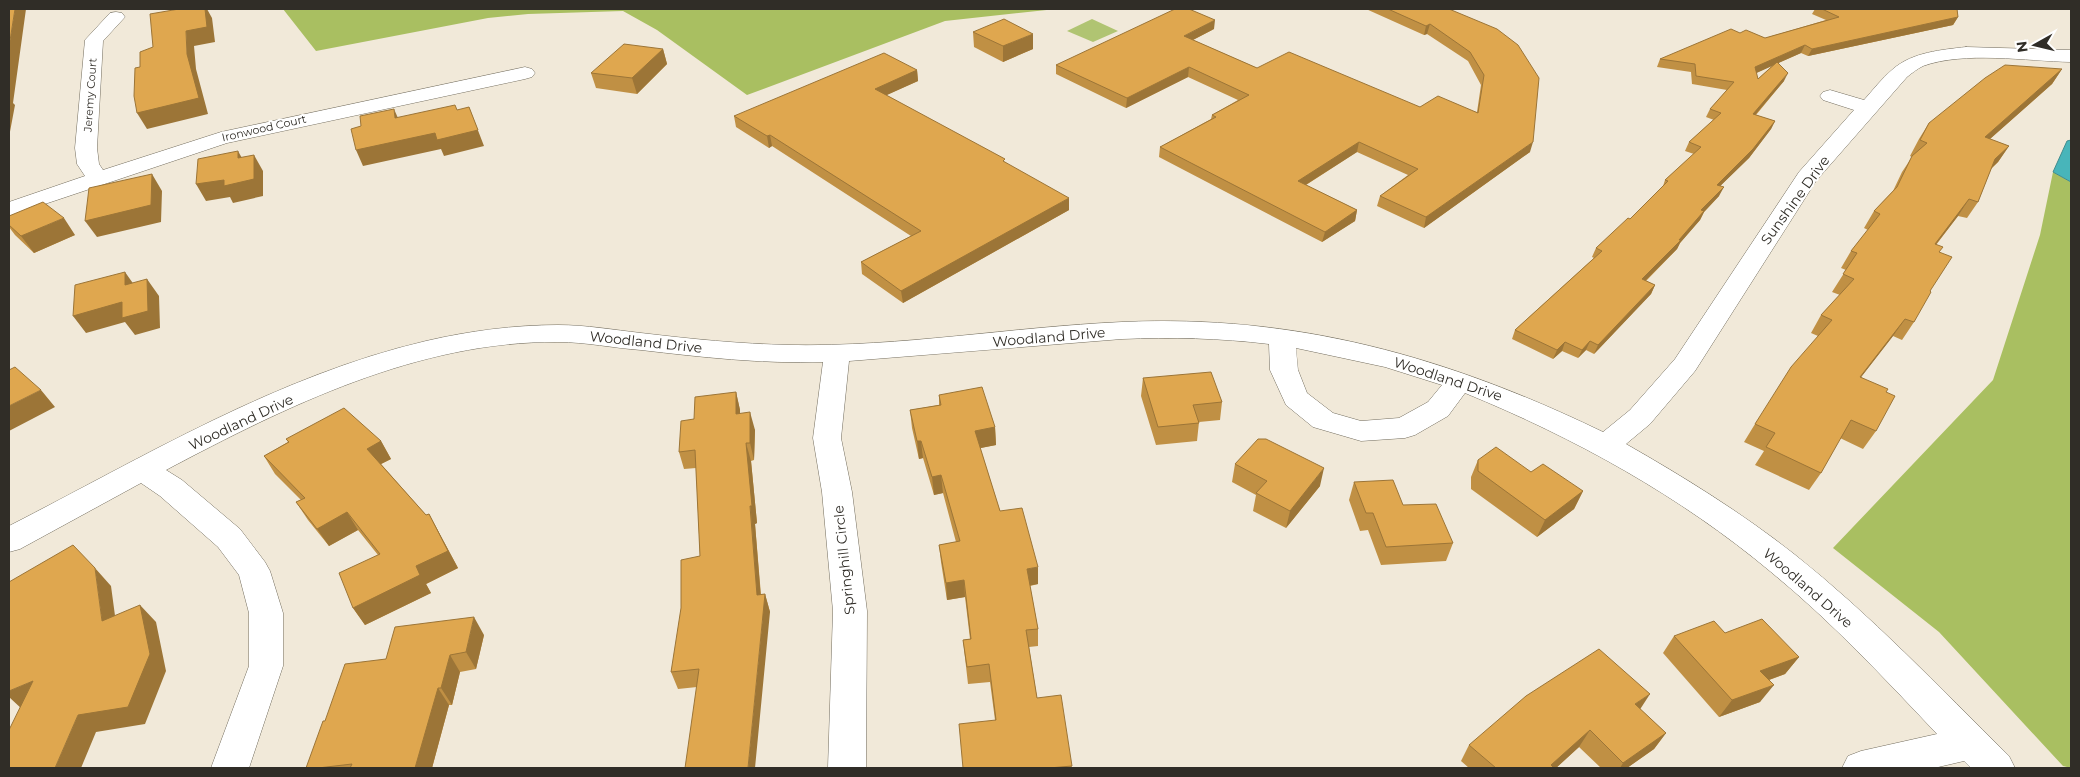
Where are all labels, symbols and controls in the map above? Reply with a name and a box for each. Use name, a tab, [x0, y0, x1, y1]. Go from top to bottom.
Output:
north arrow	[2010, 20, 2060, 70]
text: N	[2012, 40, 2032, 54]
street label: Jeremy Court	[80, 57, 100, 134]
street label: Ironwood Court	[220, 111, 308, 145]
street label: Sunshine Drive	[1757, 152, 1833, 248]
street label: Woodland Drive	[992, 323, 1106, 351]
street label: Woodland Drive	[589, 327, 703, 357]
street label: Woodland Drive	[1391, 353, 1505, 405]
street label: Woodland Drive	[186, 390, 296, 454]
street label: Springhill Circle	[829, 504, 859, 616]
street label: Woodland Drive	[1759, 544, 1857, 632]

